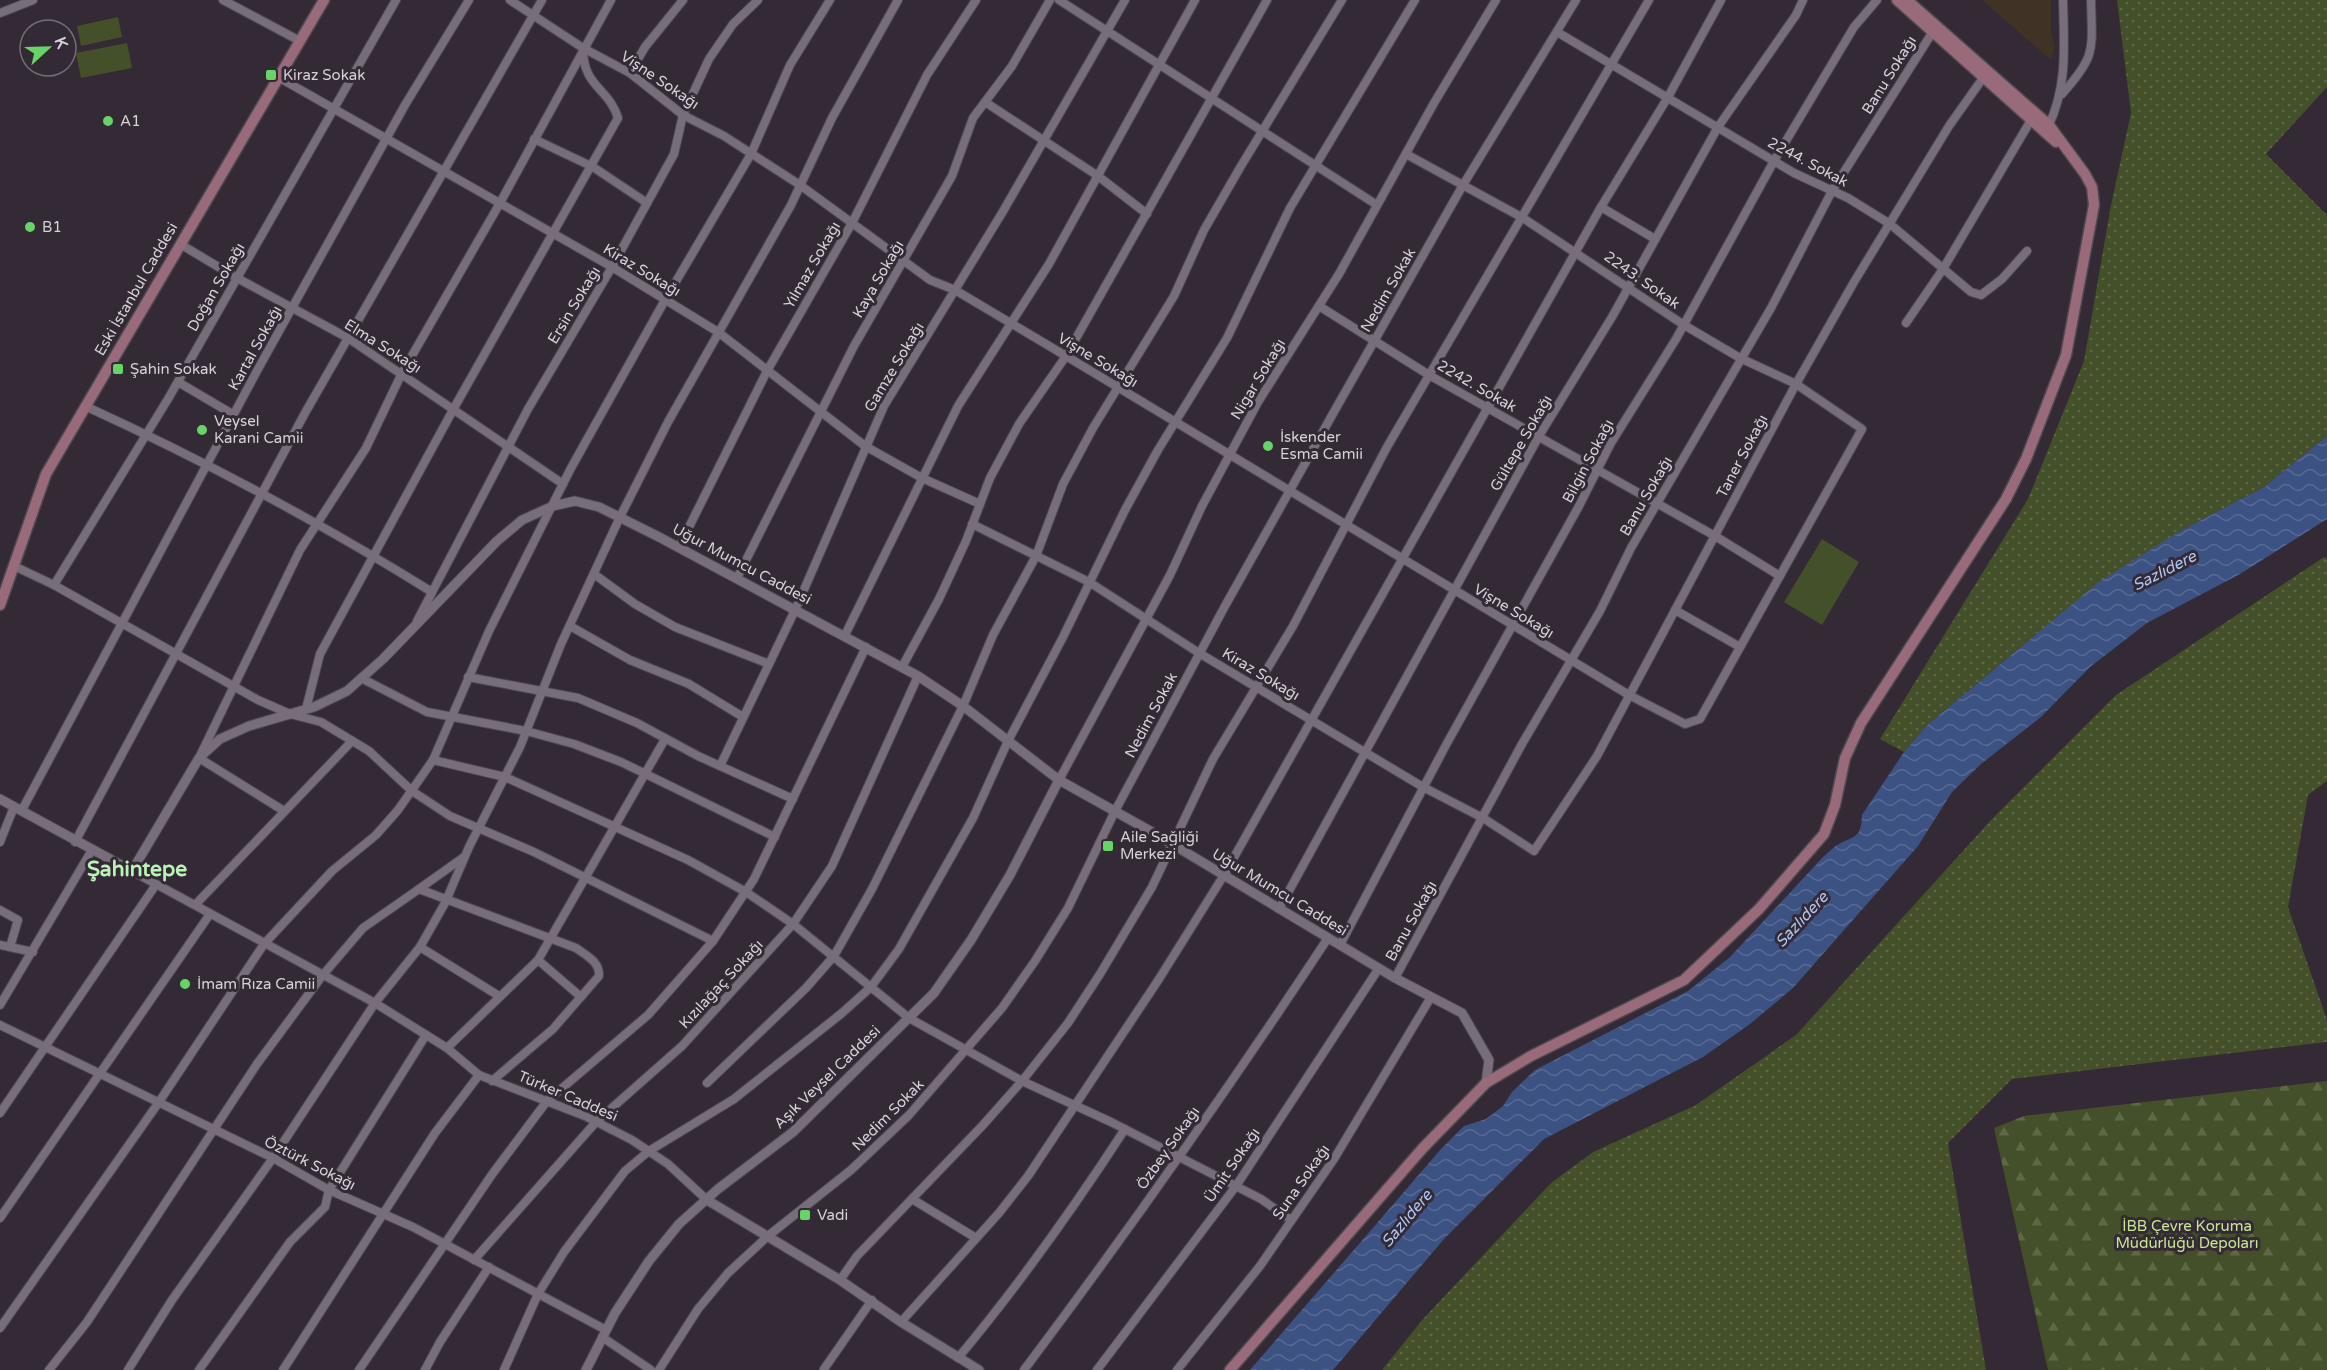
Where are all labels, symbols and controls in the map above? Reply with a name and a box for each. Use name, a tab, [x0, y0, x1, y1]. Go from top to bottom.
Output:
north arrow	[18, 18, 78, 78]
street label: Banu Sokağı	[1858, 33, 1920, 117]
text: K	[50, 34, 72, 52]
street label: Vişne Sokağı	[617, 47, 703, 113]
place label: Kiraz Sokak	[283, 66, 365, 84]
marker: Kiraz Sokak	[264, 68, 278, 82]
place label: A1	[120, 112, 141, 130]
marker: A1	[101, 114, 115, 128]
street label: 2244. Sokak	[1765, 133, 1851, 191]
place label: B1	[42, 218, 62, 236]
street label: Yılmaz Sokağı	[780, 218, 844, 312]
street label: Eski İstanbul Caddesi	[91, 219, 181, 359]
marker: B1	[23, 220, 37, 234]
street label: Kaya Sokağı	[849, 237, 907, 321]
street label: Doğan Sokağı	[183, 240, 249, 334]
street label: Kiraz Sokağı	[600, 240, 684, 300]
street label: Nedim Sokak	[1357, 245, 1419, 335]
street label: 2243. Sokak	[1601, 247, 1683, 313]
street label: Ersin Sokağı	[544, 263, 604, 347]
street label: Kartal Sokağı	[224, 303, 286, 393]
street label: Elma Sokağı	[341, 315, 425, 377]
street label: Gamze Sokağı	[860, 319, 928, 415]
street label: Vişne Sokağı	[1054, 329, 1142, 391]
street label: Nigar Sokağı	[1227, 335, 1289, 423]
street label: 2242. Sokak	[1434, 356, 1520, 416]
place label: Şahin Sokak	[130, 360, 217, 378]
marker: Şahin Sokak	[111, 362, 125, 376]
street label: Gültepe Sokağı	[1486, 392, 1556, 494]
street label: Taner Sokağı	[1713, 411, 1771, 501]
place label: Veysel Karani Camii	[214, 412, 304, 447]
street label: Bilgin Sokağı	[1558, 416, 1618, 506]
marker: Veysel Karani Camii	[195, 423, 209, 437]
place label: İskender Esma Camii	[1280, 428, 1363, 463]
marker: İskender Esma Camii	[1261, 439, 1275, 453]
street label: Banu Sokağı	[1616, 453, 1676, 539]
street label: Uğur Mumcu Caddesi	[669, 520, 815, 608]
water label: Sazlıdere	[2129, 546, 2201, 595]
street label: Vişne Sokağı	[1470, 580, 1558, 642]
street label: Kiraz Sokağı	[1219, 644, 1303, 704]
street label: Nedim Sokak	[1121, 669, 1181, 761]
place label: Aile Sağliği Merkezi	[1120, 828, 1199, 863]
marker: Aile Sağliği Merkezi	[1101, 839, 1115, 853]
street label: Uğur Mumcu Caddesi	[1209, 844, 1351, 940]
district label: Şahintepe	[87, 857, 187, 882]
street label: Banu Sokağı	[1382, 878, 1440, 964]
water label: Sazlıdere	[1771, 887, 1833, 952]
street label: Kızılağaç Sokağı	[675, 936, 767, 1032]
place label: İmam Rıza Camii	[197, 975, 315, 993]
marker: İmam Rıza Camii	[178, 977, 192, 991]
street label: Aşık Veysel Caddesi	[770, 1022, 884, 1132]
street label: Türker Caddesi	[515, 1067, 621, 1125]
street label: Nedim Sokak	[848, 1075, 928, 1155]
street label: Özbey Sokağı	[1133, 1103, 1203, 1193]
street label: Ümit Sokağı	[1200, 1124, 1264, 1206]
street label: Öztürk Sokağı	[261, 1132, 359, 1194]
street label: Suna Sokağı	[1268, 1141, 1334, 1223]
water label: Sazlıdere	[1377, 1185, 1437, 1251]
place label: Vadi	[817, 1206, 848, 1224]
marker: Vadi	[798, 1208, 812, 1222]
park label: İBB Çevre Koruma Müdürlüğü Depoları	[2116, 1217, 2258, 1252]

